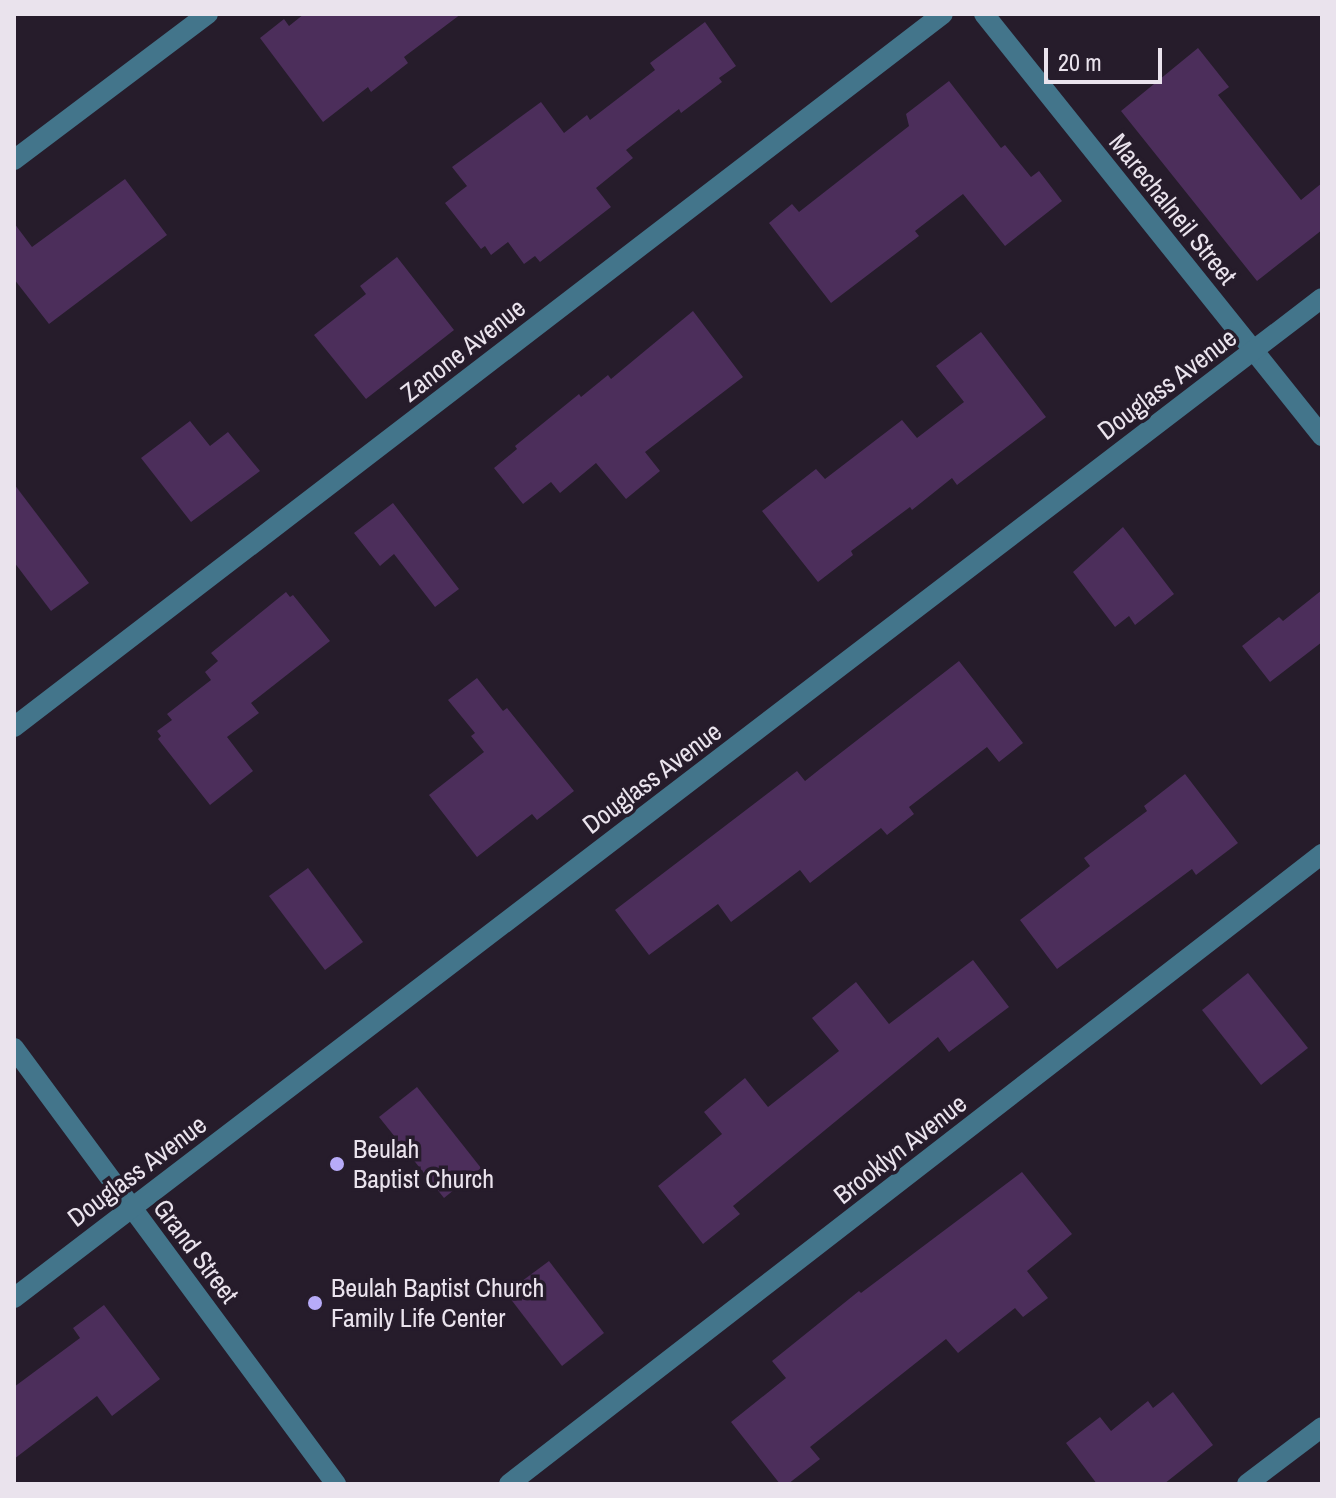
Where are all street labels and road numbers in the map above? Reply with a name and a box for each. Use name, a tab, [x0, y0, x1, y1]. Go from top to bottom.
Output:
street label: Marechalneil Street	[1103, 127, 1243, 291]
street label: Zanone Avenue	[394, 291, 532, 409]
street label: Douglass Avenue	[1091, 321, 1243, 447]
street label: Douglass Avenue	[576, 715, 728, 841]
street label: Brooklyn Avenue	[827, 1087, 973, 1211]
street label: Douglass Avenue	[61, 1108, 213, 1234]
street label: Grand Street	[147, 1193, 245, 1309]

